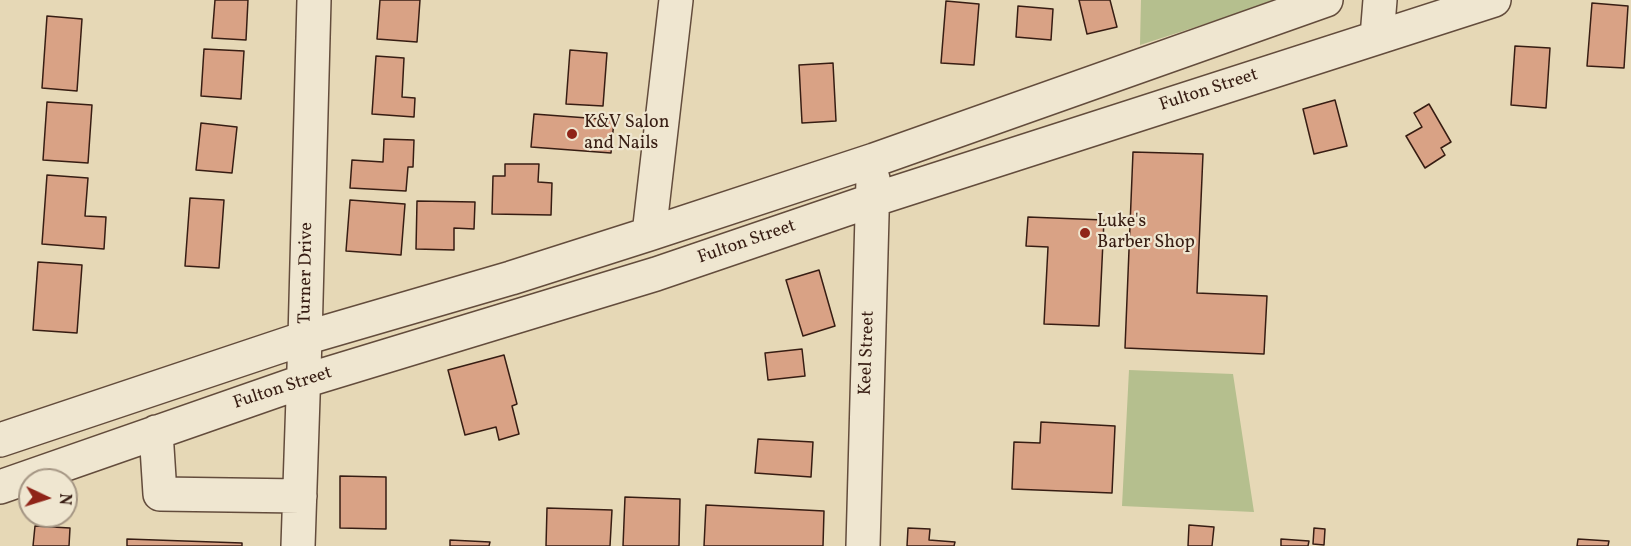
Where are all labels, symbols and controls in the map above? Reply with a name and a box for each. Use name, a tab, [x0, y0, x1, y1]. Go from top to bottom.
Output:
street label: Fulton Street	[1157, 65, 1261, 117]
place label: K&V Salon and Nails	[584, 113, 669, 156]
marker: K&V Salon and Nails	[565, 127, 579, 141]
place label: Luke's Barber Shop	[1097, 212, 1195, 254]
street label: Fulton Street	[695, 216, 799, 270]
street label: Turner Drive	[295, 222, 319, 324]
marker: Luke's Barber Shop	[1078, 226, 1092, 240]
street label: Keel Street	[856, 310, 880, 396]
street label: Fulton Street	[231, 363, 335, 415]
north arrow	[18, 468, 78, 528]
text: N	[53, 493, 75, 506]

